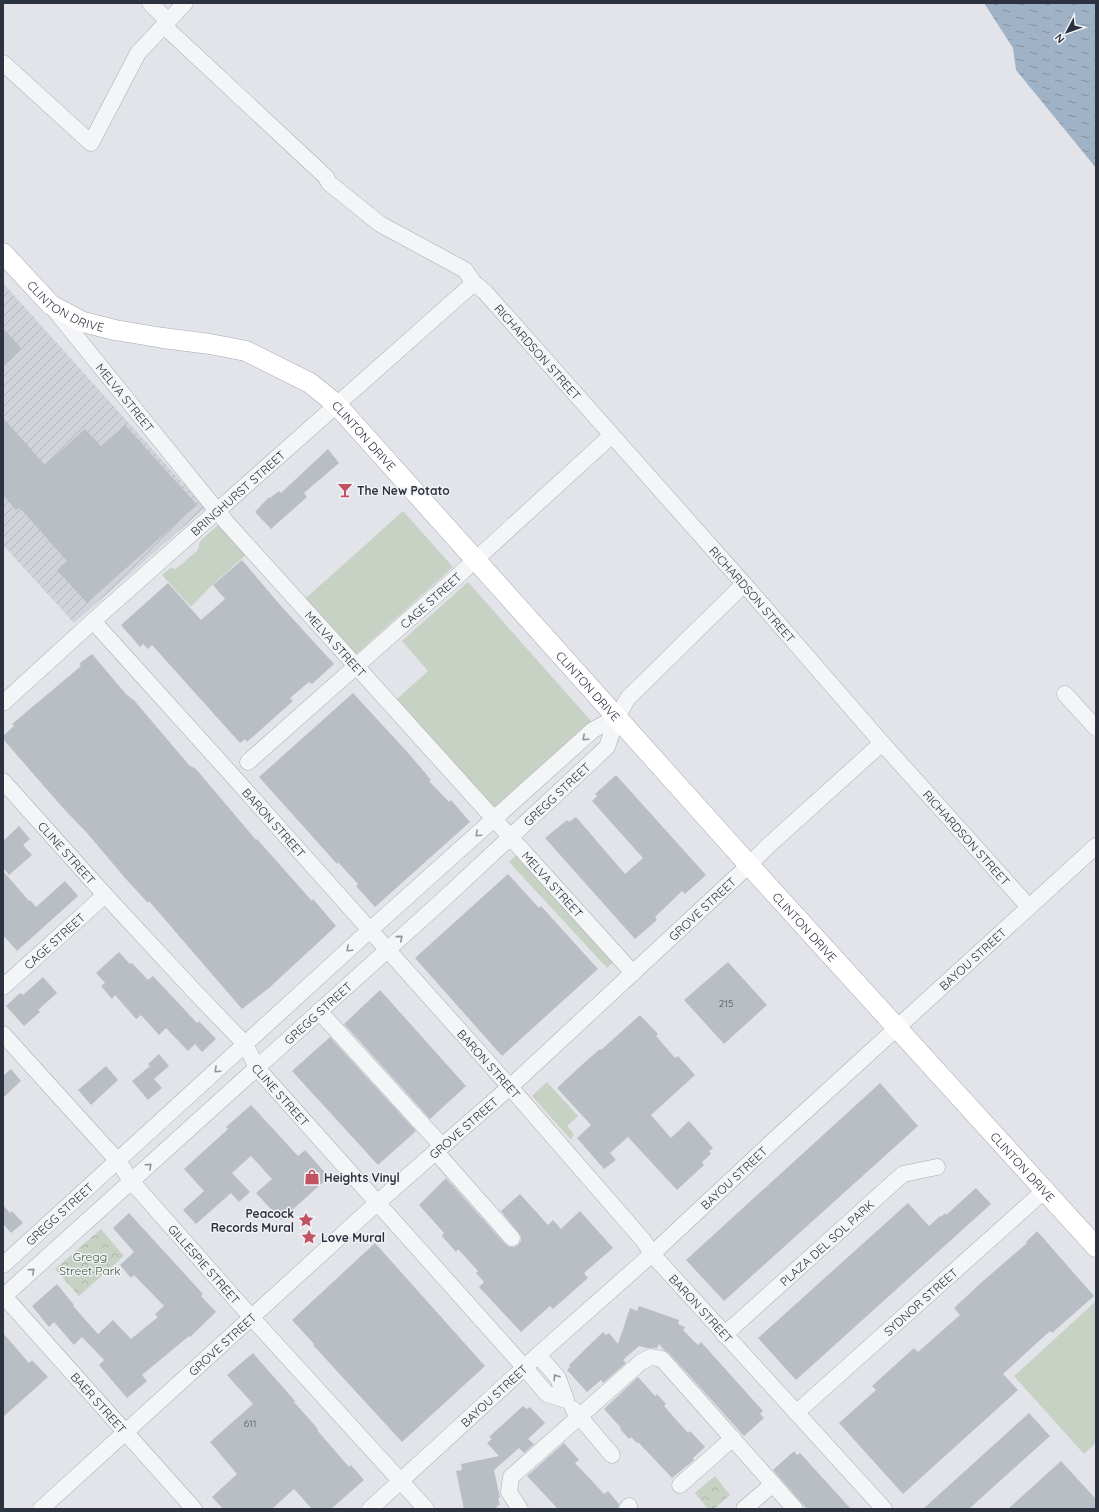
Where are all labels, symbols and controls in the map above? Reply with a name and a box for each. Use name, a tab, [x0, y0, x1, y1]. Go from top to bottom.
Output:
north arrow	[1047, 12, 1087, 52]
text: N	[1052, 31, 1067, 46]
street label: CLINTON DRIVE	[24, 277, 106, 335]
street label: RICHARDSON STREET	[492, 301, 584, 403]
street label: MELVA STREET	[93, 360, 158, 435]
street label: CLINTON DRIVE	[329, 397, 400, 474]
street label: BRINGHURST STREET	[187, 447, 288, 539]
bar icon: The New Potato	[336, 481, 354, 499]
place label: The New Potato	[357, 483, 450, 498]
street label: RICHARDSON STREET	[706, 543, 799, 645]
street label: CAGE STREET	[397, 569, 464, 631]
street label: MELVA STREET	[302, 607, 370, 680]
street label: CLINTON DRIVE	[553, 648, 624, 724]
one-way arrow	[582, 733, 589, 740]
street label: GREGG STREET	[520, 759, 593, 829]
street label: BARON STREET	[239, 785, 309, 860]
street label: RICHARDSON STREET	[920, 787, 1013, 888]
street label: CLINE STREET	[35, 818, 99, 887]
one-way arrow	[475, 829, 482, 836]
street label: MELVA STREET	[519, 848, 587, 920]
street label: GROVE STREET	[665, 874, 739, 944]
street label: CLINTON DRIVE	[770, 889, 841, 965]
street label: CAGE STREET	[21, 909, 88, 972]
street label: BAYOU STREET	[936, 924, 1009, 993]
one-way arrow	[395, 935, 402, 942]
one-way arrow	[347, 944, 354, 951]
street label: GREGG STREET	[281, 978, 355, 1047]
house number: 215	[719, 997, 733, 1010]
street label: BARON STREET	[454, 1026, 524, 1101]
street label: CLINE STREET	[249, 1060, 313, 1129]
one-way arrow	[214, 1066, 221, 1073]
street label: GROVE STREET	[426, 1094, 501, 1162]
street label: CLINTON DRIVE	[988, 1129, 1058, 1205]
street label: BAYOU STREET	[697, 1143, 770, 1212]
one-way arrow	[145, 1163, 152, 1170]
shop icon: Heights Vinyl	[303, 1168, 321, 1186]
place label: Heights Vinyl	[324, 1170, 400, 1185]
street label: GREGG STREET	[22, 1179, 96, 1248]
street label: PLAZA DEL SOL PARK	[776, 1197, 877, 1289]
place label: Peacock Records Mural	[211, 1206, 294, 1235]
place icon: Peacock Records Mural	[297, 1211, 315, 1229]
street label: GILLESPIE STREET	[165, 1221, 243, 1307]
place icon: Love Mural	[300, 1228, 318, 1246]
place label: Love Mural	[321, 1230, 385, 1245]
park label: Gregg Street Park	[59, 1249, 121, 1278]
street label: SYDNOR STREET	[880, 1265, 960, 1339]
one-way arrow	[27, 1269, 35, 1276]
street label: BARON STREET	[666, 1271, 736, 1346]
street label: GROVE STREET	[185, 1309, 259, 1379]
street label: BAYOU STREET	[457, 1361, 530, 1430]
street label: BAER STREET	[68, 1369, 130, 1436]
one-way arrow	[553, 1374, 560, 1381]
house number: 611	[244, 1417, 256, 1430]

